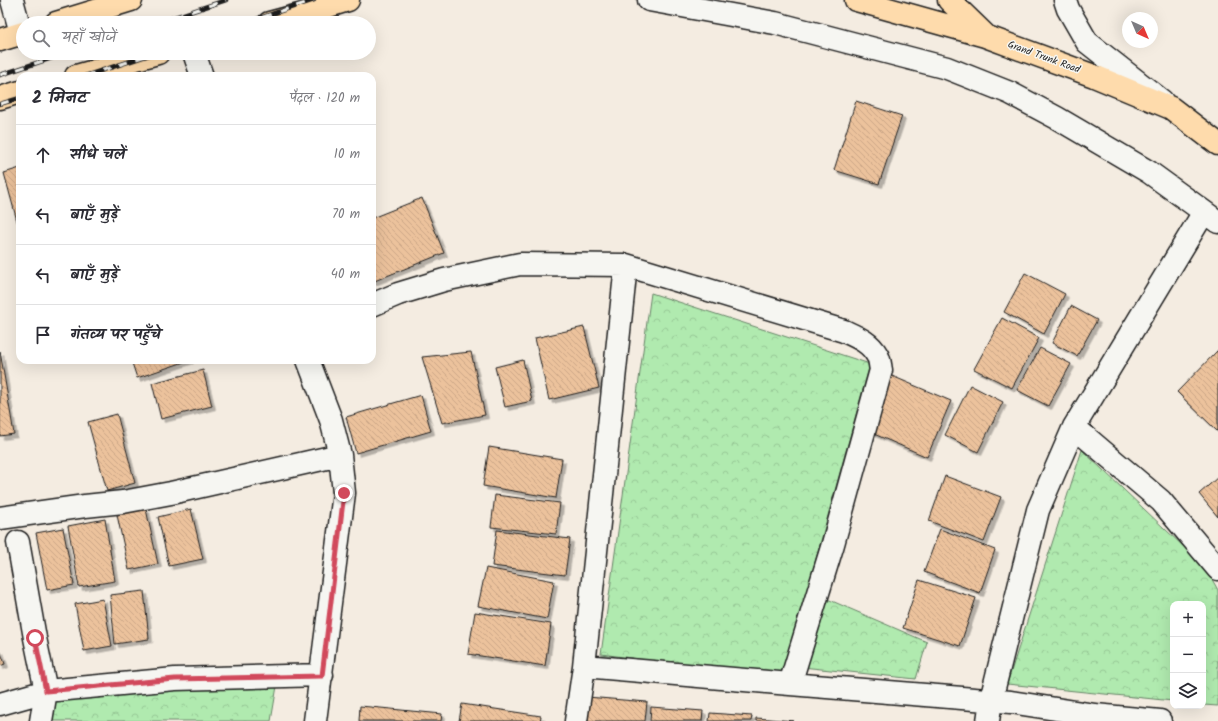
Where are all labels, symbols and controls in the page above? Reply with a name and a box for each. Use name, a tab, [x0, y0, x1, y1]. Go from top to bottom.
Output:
north arrow	[1122, 12, 1158, 48]
search box	[16, 16, 376, 60]
text: यहाँ खोजें	[62, 26, 116, 50]
icon: search	[30, 27, 52, 49]
street label: Grand Trunk Road	[1006, 36, 1083, 78]
text: 2 मिनट	[32, 85, 87, 112]
text: पैदल · 120 m	[290, 88, 360, 109]
text: सीधे चलें	[70, 143, 125, 167]
icon: ahead	[32, 144, 54, 166]
text: 10 m	[334, 144, 360, 165]
text: बाएँ मुड़ें	[70, 203, 118, 227]
icon: left	[32, 204, 54, 226]
text: 70 m	[332, 204, 360, 225]
text: बाएँ मुड़ें	[70, 263, 118, 287]
icon: left	[32, 264, 54, 286]
text: 40 m	[331, 264, 360, 285]
text: गंतव्य पर पहुँचे	[70, 323, 161, 347]
icon: arrive	[32, 324, 54, 346]
route end	[335, 484, 353, 502]
map controls	[1170, 601, 1206, 709]
button: +	[1170, 601, 1206, 637]
route start	[26, 629, 44, 647]
button: −	[1170, 637, 1206, 673]
button: layers	[1170, 673, 1206, 709]

